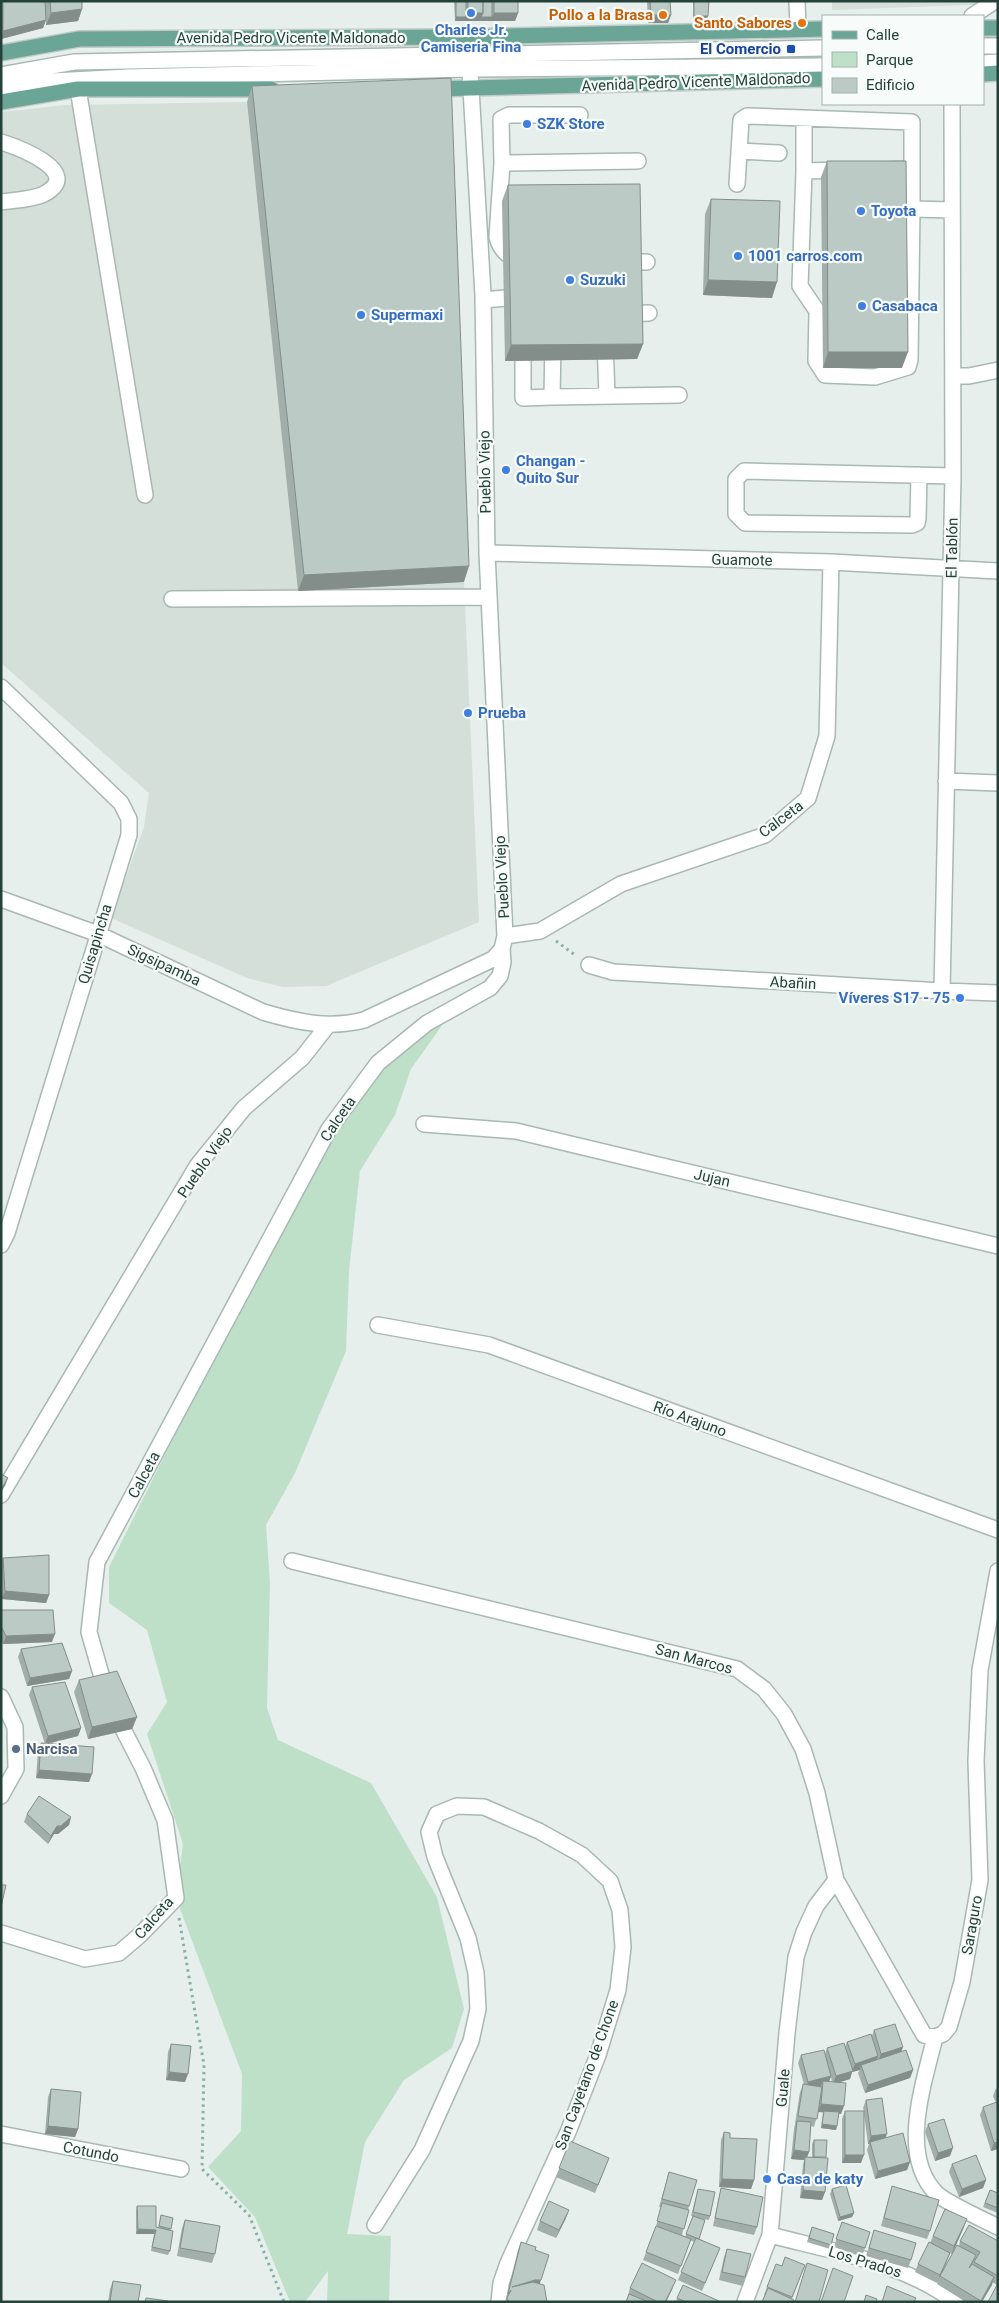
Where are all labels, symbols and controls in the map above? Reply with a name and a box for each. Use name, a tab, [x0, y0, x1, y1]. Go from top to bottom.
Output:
place label: Pollo a la Brasa	[549, 6, 653, 24]
marker: Charles Jr. Camiseria Fina	[465, 7, 477, 19]
marker: Pollo a la Brasa	[657, 9, 669, 21]
place label: Santo Sabores	[694, 14, 792, 32]
legend	[822, 15, 984, 105]
marker: Santo Sabores	[796, 17, 808, 29]
place label: Charles Jr. Camiseria Fina	[421, 21, 521, 56]
text: Calle	[866, 26, 899, 44]
street label: Avenida Pedro Vicente Maldonado	[176, 29, 406, 47]
place label: El Comercio	[700, 40, 781, 58]
marker: El Comercio	[785, 43, 797, 55]
text: Parque	[866, 51, 913, 69]
street label: Avenida Pedro Vicente Maldonado	[581, 69, 811, 95]
text: Edificio	[866, 76, 915, 94]
place label: SZK Store	[537, 115, 605, 133]
marker: SZK Store	[521, 118, 533, 130]
place label: Toyota	[871, 202, 916, 220]
marker: Toyota	[855, 205, 867, 217]
place label: 1001 carros.com	[748, 247, 863, 265]
marker: 1001 carros.com	[732, 250, 744, 262]
place label: Suzuki	[580, 271, 626, 289]
marker: Suzuki	[564, 274, 576, 286]
place label: Casabaca	[872, 297, 938, 315]
marker: Casabaca	[856, 300, 868, 312]
place label: Supermaxi	[371, 306, 443, 324]
marker: Supermaxi	[355, 309, 367, 321]
street label: Pueblo Viejo	[475, 430, 495, 514]
place label: Changan - Quito Sur	[516, 452, 585, 487]
marker: Changan - Quito Sur	[500, 464, 512, 476]
street label: El Tablón	[942, 517, 962, 579]
street label: Guamote	[711, 550, 773, 570]
place label: Prueba	[478, 704, 526, 722]
marker: Prueba	[462, 707, 474, 719]
street label: Calceta	[755, 797, 807, 841]
street label: Pueblo Viejo	[491, 835, 513, 919]
street label: Quisapincha	[74, 902, 116, 986]
street label: Sigsipamba	[125, 940, 203, 990]
street label: Abañin	[769, 973, 817, 993]
place label: Víveres S17 - 75	[839, 989, 950, 1007]
marker: Víveres S17 - 75	[954, 992, 966, 1004]
street label: Calceta	[316, 1093, 360, 1145]
street label: Pueblo Viejo	[174, 1123, 236, 1201]
street label: Jujan	[692, 1165, 732, 1191]
street label: Río Arajuno	[651, 1397, 729, 1441]
street label: Calceta	[124, 1449, 164, 1501]
street label: San Marcos	[653, 1640, 735, 1678]
place label: Narcisa	[26, 1740, 77, 1758]
marker: Narcisa	[10, 1743, 22, 1755]
street label: Calceta	[131, 1893, 177, 1943]
street label: Saraguro	[958, 1894, 986, 1956]
street label: San Cayetano de Chone	[551, 1997, 623, 2153]
street label: Guale	[772, 2068, 794, 2108]
street label: Cotundo	[61, 2138, 121, 2166]
place label: Casa de katy	[777, 2170, 864, 2188]
marker: Casa de katy	[761, 2173, 773, 2185]
street label: Los Prados	[826, 2242, 904, 2282]

